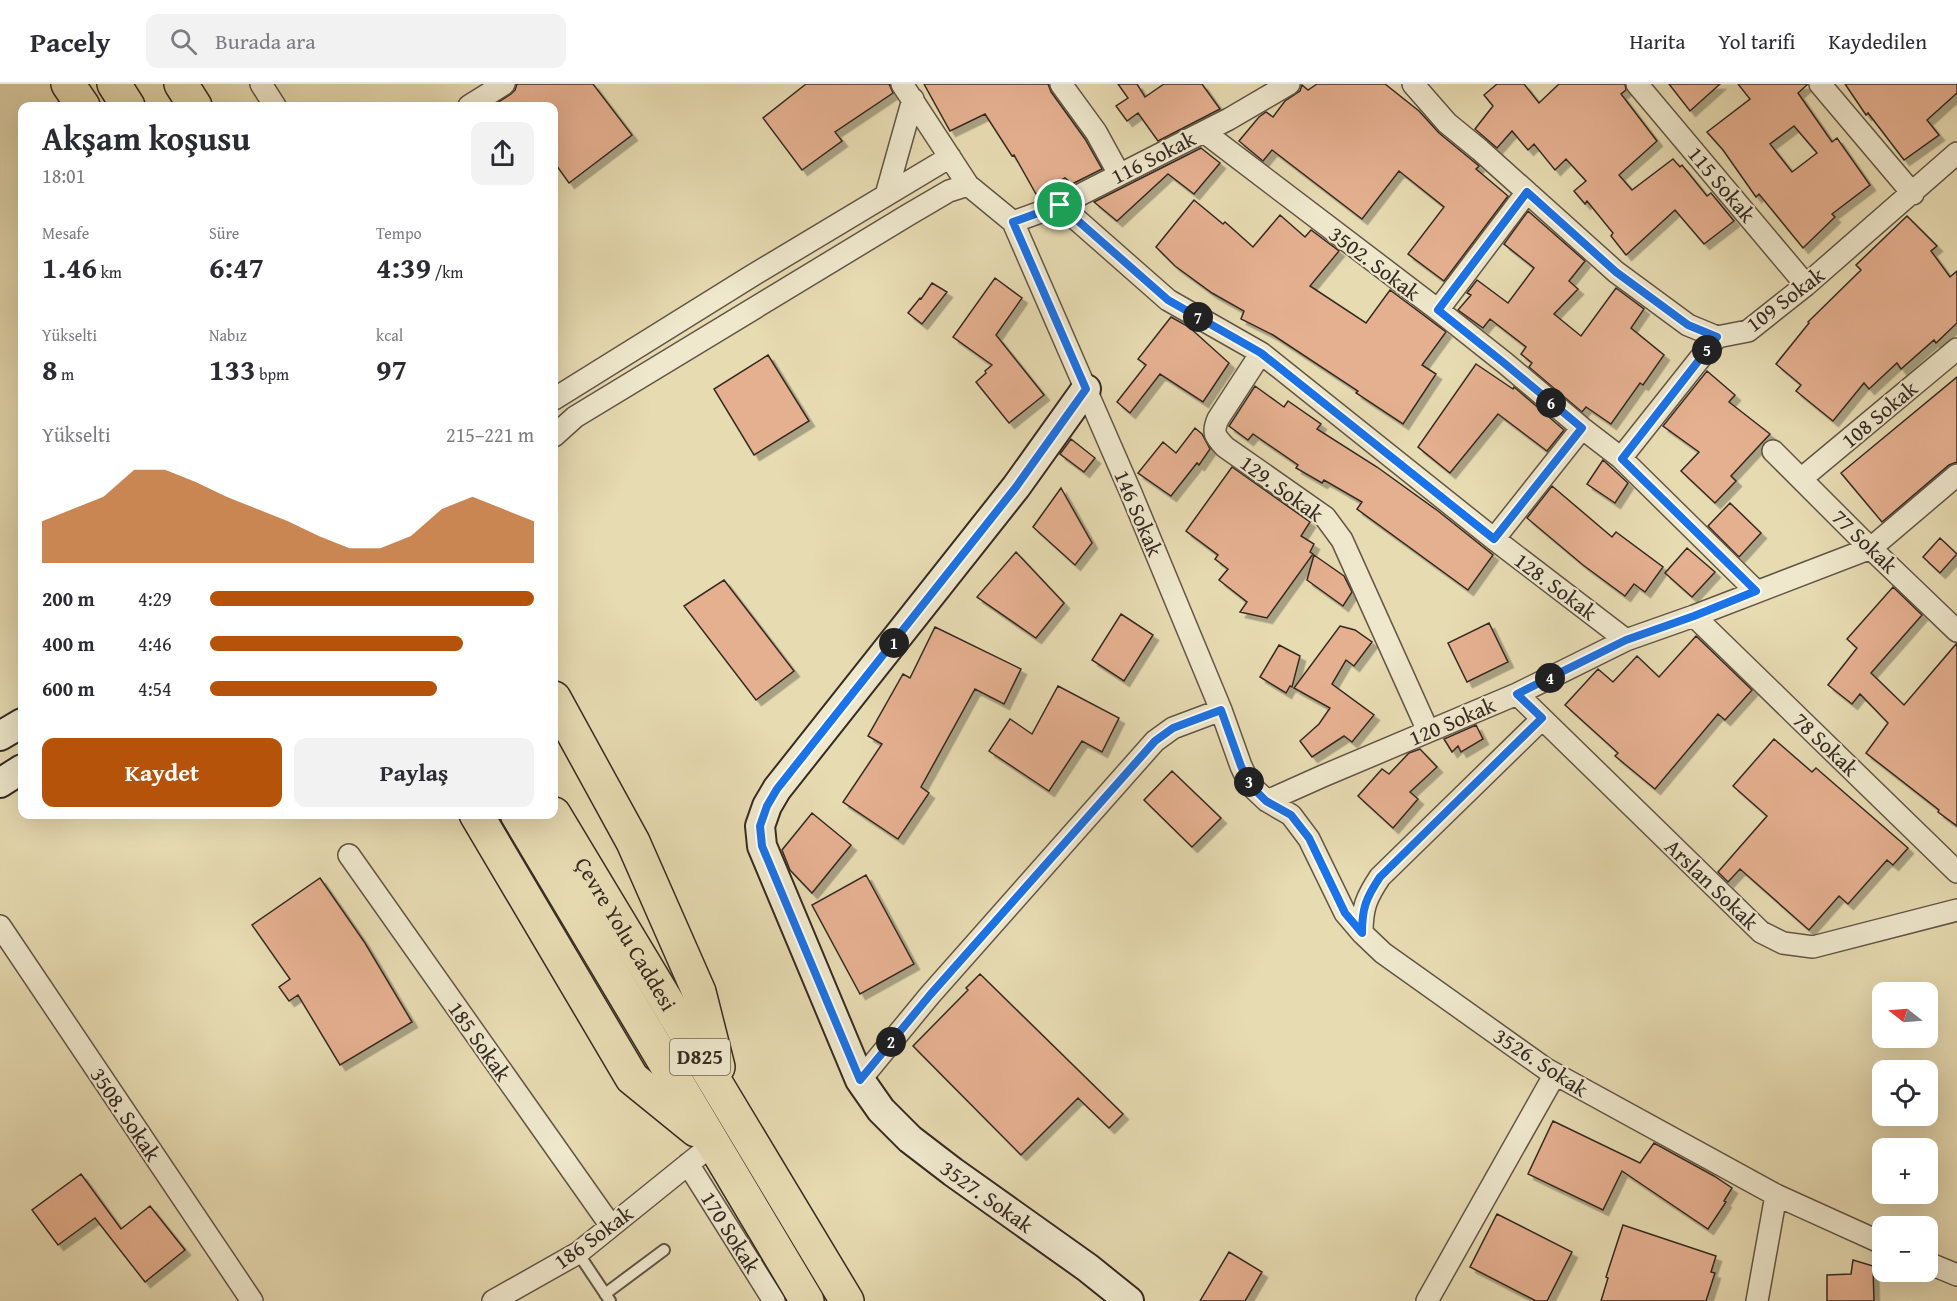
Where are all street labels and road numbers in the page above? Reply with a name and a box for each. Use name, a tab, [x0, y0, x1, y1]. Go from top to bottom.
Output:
street label: 116 Sokak	[1105, 122, 1202, 192]
street label: 115 Sokak	[1680, 139, 1764, 230]
street label: 3502. Sokak	[1323, 218, 1428, 309]
street label: 109 Sokak	[1739, 258, 1832, 339]
street label: 108 Sokak	[1834, 372, 1925, 456]
street label: 129. Sokak	[1233, 447, 1331, 530]
street label: 146 Sokak	[1106, 465, 1172, 562]
street label: 77 Sokak	[1825, 501, 1906, 581]
street label: 128. Sokak	[1508, 544, 1605, 628]
street label: 120 Sokak	[1404, 688, 1501, 754]
street label: 78 Sokak	[1786, 704, 1867, 784]
street label: Arslan Sokak	[1658, 831, 1767, 938]
street label: Çevre Yolu Caddesi	[568, 851, 685, 1017]
street label: 185 Sokak	[441, 994, 520, 1088]
street label: 3526. Sokak	[1487, 1019, 1595, 1105]
road number: D825	[670, 1039, 730, 1075]
street label: 3508. Sokak	[83, 1061, 170, 1168]
street label: 3527. Sokak	[934, 1152, 1041, 1241]
street label: 170 Sokak	[693, 1185, 769, 1280]
street label: 186 Sokak	[547, 1197, 640, 1277]

